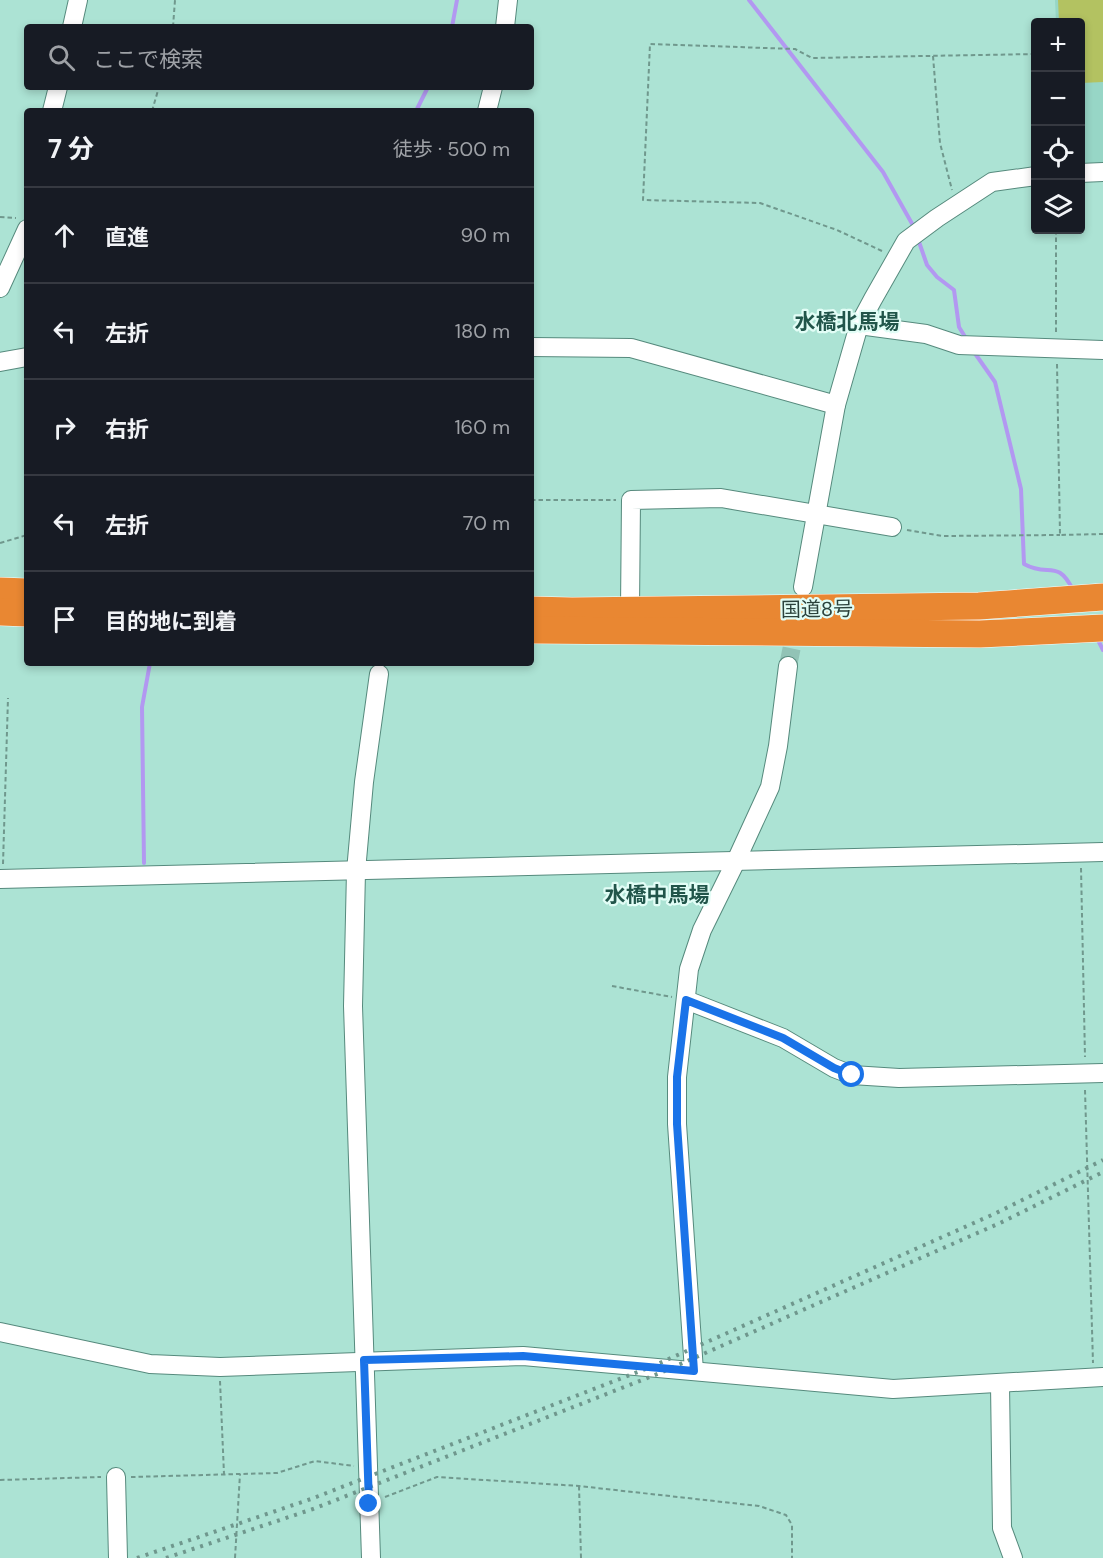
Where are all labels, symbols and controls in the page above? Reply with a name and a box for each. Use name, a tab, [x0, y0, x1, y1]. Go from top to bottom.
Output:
map controls	[1031, 18, 1085, 234]
button: +	[1031, 18, 1085, 72]
search box	[24, 24, 534, 90]
icon: search	[45, 41, 78, 74]
text: ここで検索	[93, 45, 203, 74]
button: −	[1031, 72, 1085, 126]
button: locate	[1031, 126, 1085, 180]
text: 7 分	[48, 132, 94, 166]
text: 徒歩 · 500 m	[393, 136, 510, 162]
button: layers	[1031, 180, 1085, 234]
icon: ahead	[48, 219, 81, 252]
text: 90 m	[461, 222, 510, 248]
text: 直進	[105, 223, 149, 252]
district label: 水橋北馬場	[795, 308, 900, 336]
icon: left	[48, 315, 81, 348]
text: 180 m	[455, 318, 510, 344]
text: 左折	[105, 319, 149, 348]
icon: right	[48, 411, 81, 444]
text: 160 m	[454, 414, 510, 440]
text: 右折	[105, 415, 149, 444]
icon: left	[48, 507, 81, 540]
text: 70 m	[463, 510, 510, 536]
text: 左折	[105, 511, 149, 540]
street label: 国道8号	[781, 595, 853, 623]
icon: arrive	[48, 603, 81, 636]
text: 目的地に到着	[105, 607, 237, 636]
district label: 水橋中馬場	[605, 881, 710, 909]
route start	[838, 1061, 864, 1087]
route end	[355, 1490, 381, 1516]

